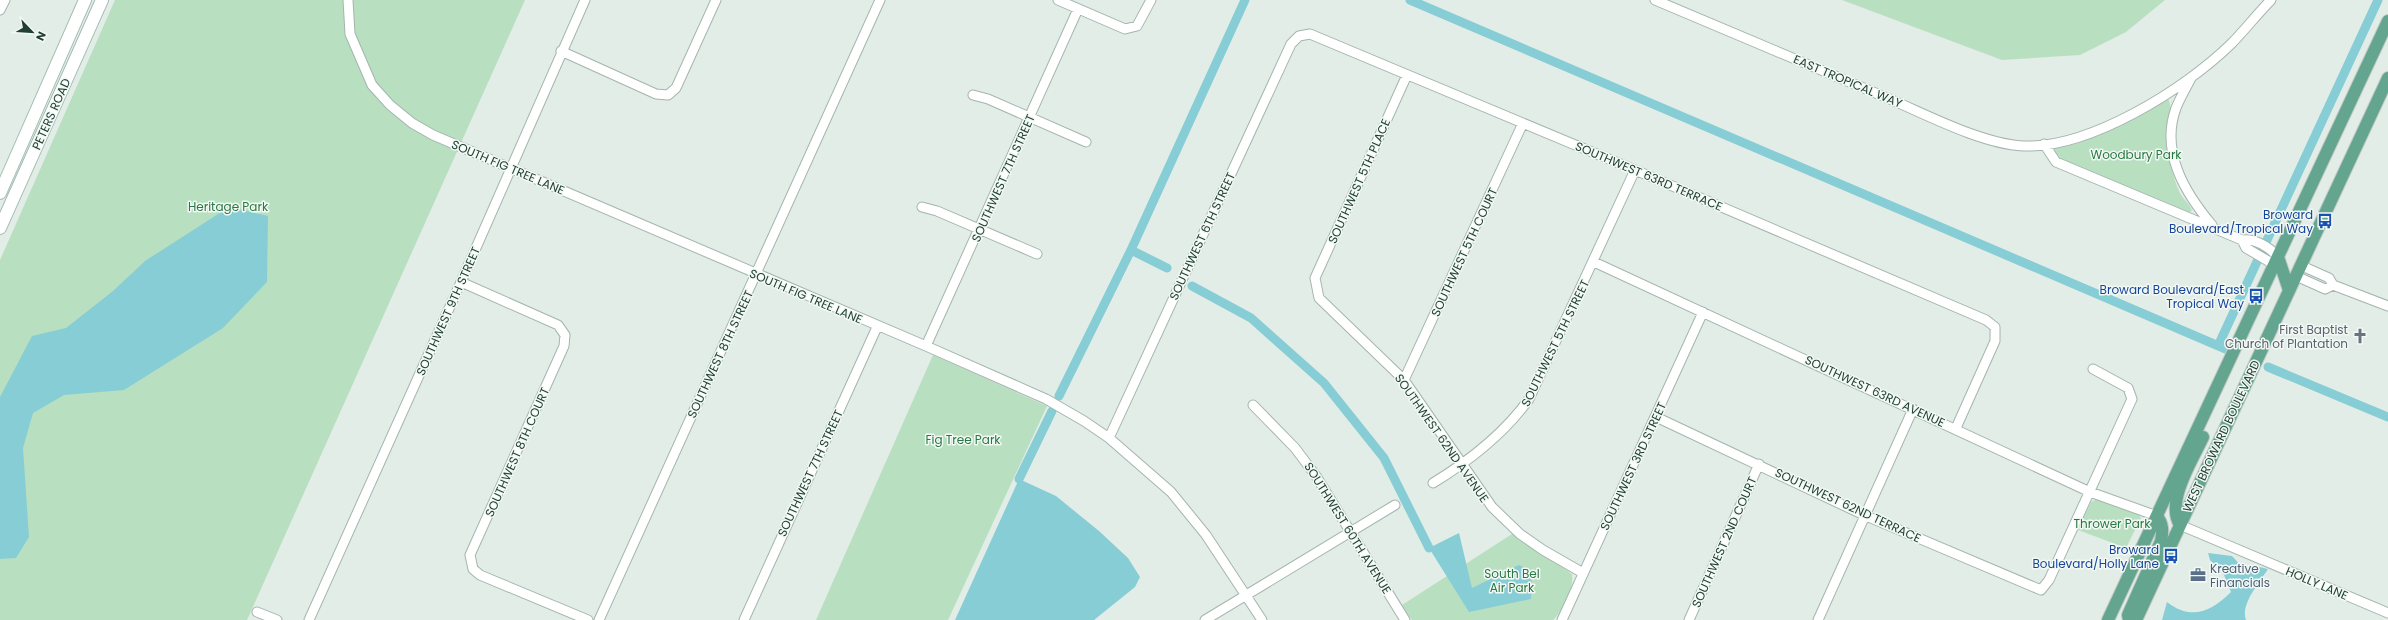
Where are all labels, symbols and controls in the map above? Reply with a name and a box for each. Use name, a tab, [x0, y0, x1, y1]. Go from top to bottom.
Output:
north arrow	[12, 12, 52, 52]
text: N	[32, 29, 50, 43]
street label: EAST TROPICAL WAY	[1791, 50, 1905, 112]
street label: PETERS ROAD	[28, 76, 74, 152]
street label: SOUTHWEST 7TH STREET	[967, 111, 1039, 245]
street label: SOUTHWEST 5TH PLACE	[1324, 116, 1394, 246]
street label: SOUTH FIG TREE LANE	[449, 135, 567, 199]
street label: SOUTHWEST 63RD TERRACE	[1573, 137, 1725, 215]
park label: Woodbury Park	[2090, 146, 2182, 163]
street label: SOUTHWEST 6TH STREET	[1165, 169, 1239, 303]
street label: SOUTHWEST 5TH COURT	[1427, 184, 1502, 319]
park label: Heritage Park	[188, 198, 269, 215]
place label: Broward Boulevard/Tropical Way	[2169, 206, 2313, 237]
bus stop icon: Broward Boulevard/Tropical Way	[2316, 212, 2334, 230]
street label: SOUTHWEST 9TH STREET	[412, 244, 484, 378]
street label: SOUTH FIG TREE LANE	[747, 264, 865, 328]
street label: SOUTHWEST 5TH STREET	[1517, 276, 1593, 409]
place label: Broward Boulevard/East Tropical Way	[2100, 281, 2244, 312]
street label: SOUTHWEST 8TH STREET	[683, 287, 757, 421]
bus stop icon: Broward Boulevard/East Tropical Way	[2247, 287, 2265, 305]
place label: First Baptist Church of Plantation	[2225, 321, 2348, 352]
church icon: First Baptist Church of Plantation	[2351, 327, 2369, 345]
street label: SOUTHWEST 63RD AVENUE	[1802, 351, 1948, 431]
street label: WEST BROWARD BOULEVARD	[2178, 357, 2264, 515]
street label: SOUTHWEST 62ND AVENUE	[1391, 370, 1493, 506]
street label: SOUTHWEST 8TH COURT	[481, 384, 553, 519]
street label: SOUTHWEST 3RD STREET	[1596, 399, 1670, 533]
street label: SOUTHWEST 7TH STREET	[773, 406, 847, 539]
park label: Fig Tree Park	[925, 431, 1001, 448]
street label: SOUTHWEST 60TH AVENUE	[1300, 459, 1396, 597]
street label: SOUTHWEST 62ND TERRACE	[1772, 464, 1924, 546]
street label: SOUTHWEST 2ND COURT	[1687, 473, 1761, 610]
park label: Thrower Park	[2073, 515, 2151, 532]
place label: Broward Boulevard/Holly Lane	[2032, 541, 2159, 572]
bus stop icon: Broward Boulevard/Holly Lane	[2162, 547, 2180, 565]
place label: Kreative Financials	[2210, 560, 2270, 591]
street label: HOLLY LANE	[2283, 562, 2351, 604]
park label: South Bel Air Park	[1484, 565, 1540, 596]
office icon: Kreative Financials	[2189, 566, 2207, 584]

